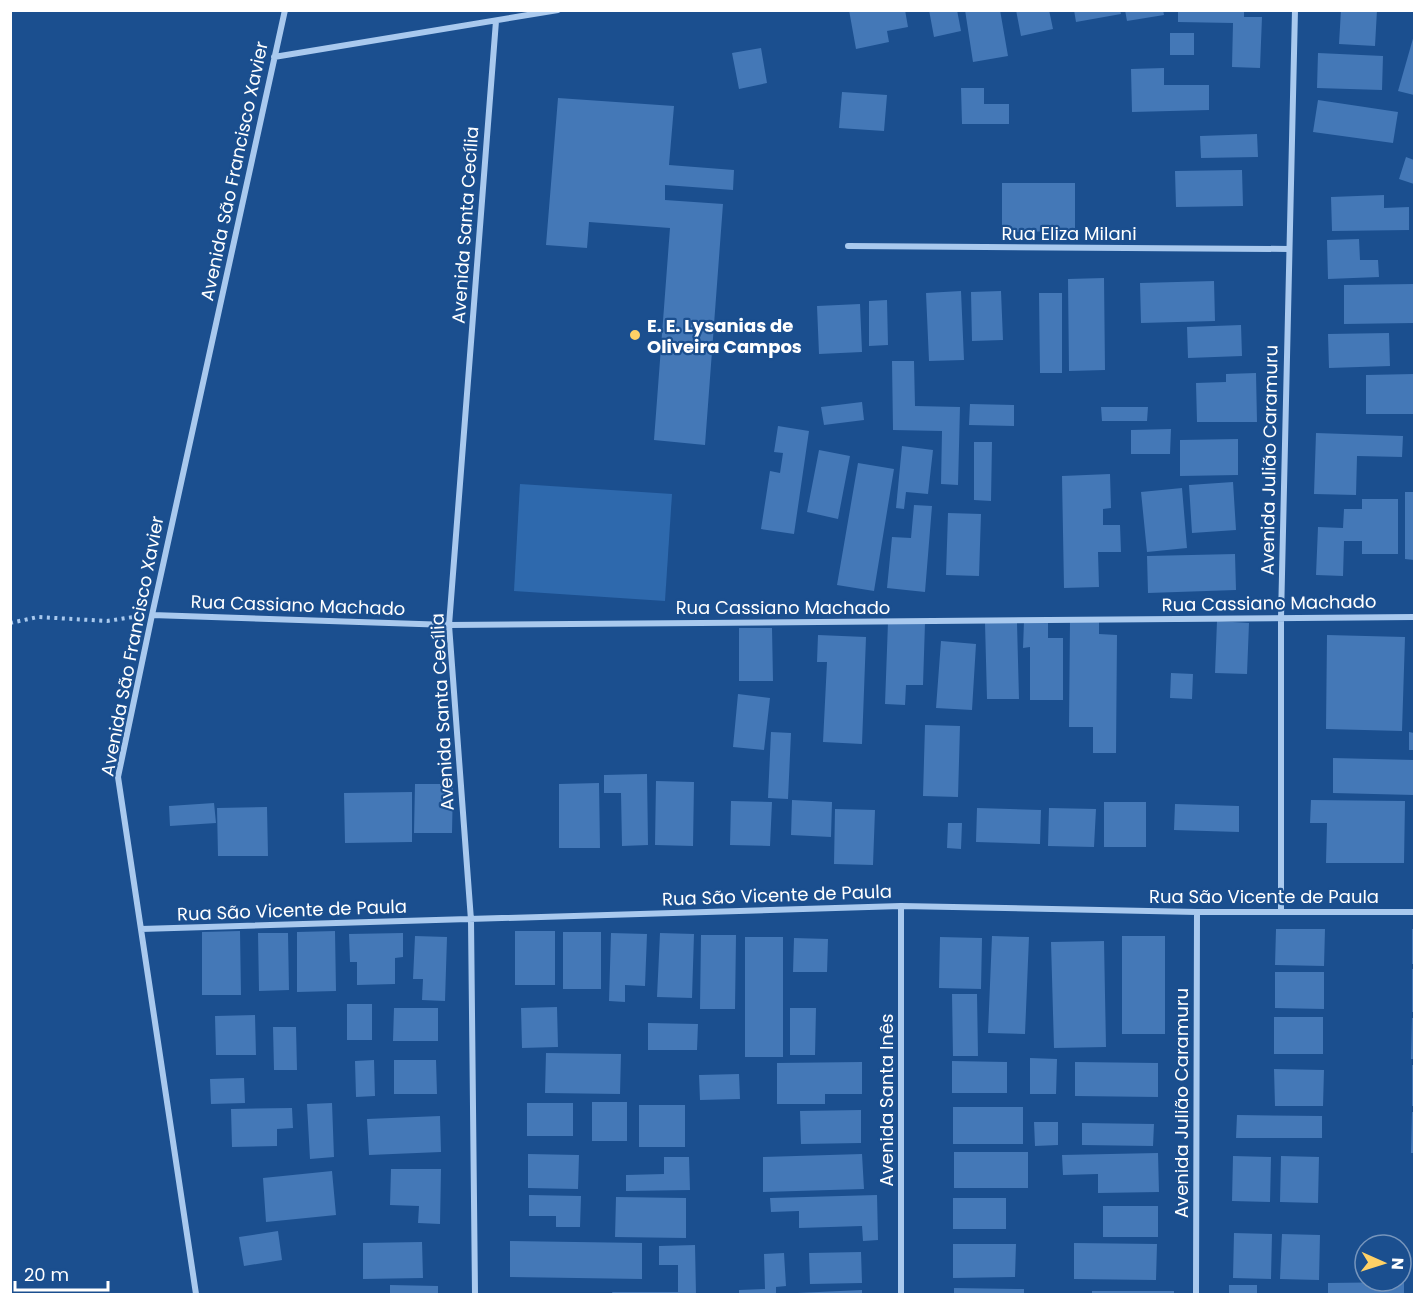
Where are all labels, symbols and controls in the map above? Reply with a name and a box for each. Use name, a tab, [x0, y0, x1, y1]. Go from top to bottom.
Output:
street label: Avenida São Francisco Xavier	[194, 39, 274, 303]
street label: Avenida Santa Cecília	[446, 126, 484, 324]
street label: Rua Eliza Milani	[1001, 221, 1137, 246]
place label: E. E. Lysanias de Oliveira Campos	[647, 313, 802, 359]
marker: E. E. Lysanias de Oliveira Campos	[628, 328, 642, 342]
street label: Avenida Julião Caramuru	[1254, 345, 1284, 575]
street label: Avenida São Francisco Xavier	[94, 513, 170, 778]
street label: Rua Cassiano Machado	[190, 589, 406, 621]
street label: Rua Cassiano Machado	[1161, 589, 1377, 617]
street label: Rua Cassiano Machado	[676, 595, 890, 620]
street label: Avenida Santa Cecília	[424, 613, 460, 811]
street label: Rua São Vicente de Paula	[662, 878, 892, 912]
street label: Rua São Vicente de Paula	[1149, 884, 1379, 909]
street label: Rua São Vicente de Paula	[177, 893, 407, 927]
street label: Avenida Julião Caramuru	[1169, 988, 1194, 1218]
street label: Avenida Santa Inês	[874, 1014, 899, 1186]
north arrow	[1353, 1233, 1413, 1293]
scale bar	[15, 1254, 108, 1292]
text: N	[1386, 1257, 1409, 1270]
text: 20 m	[24, 1262, 69, 1287]

